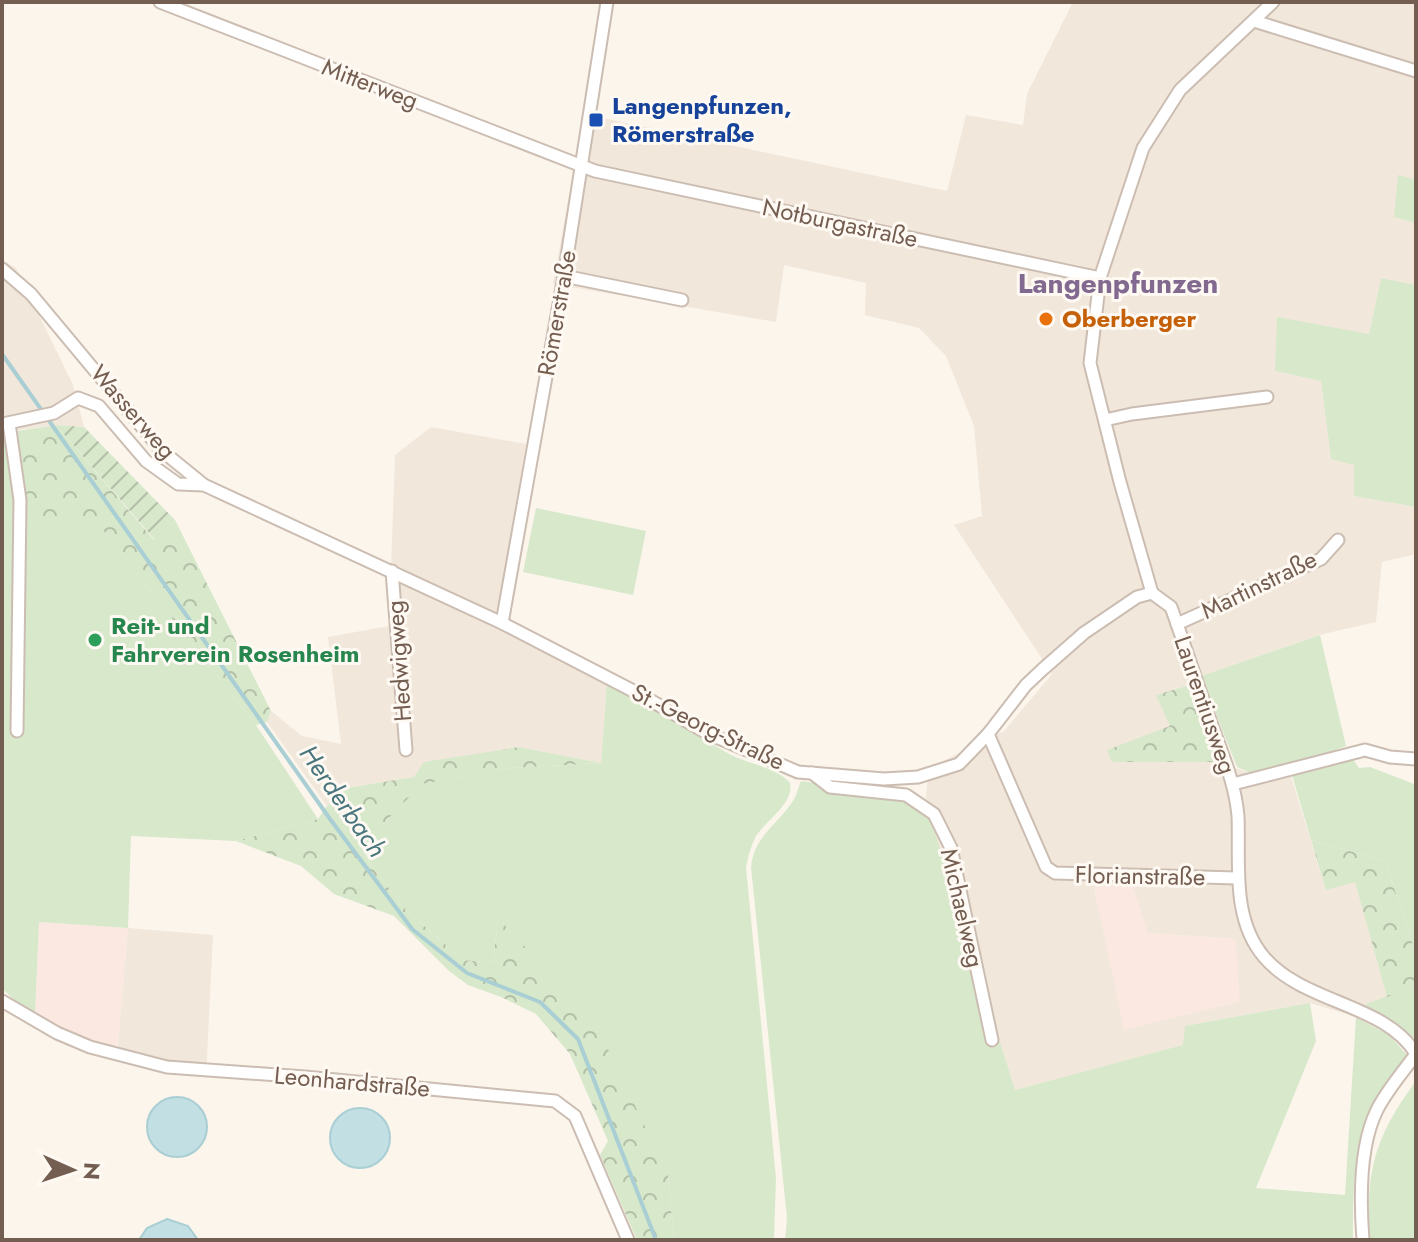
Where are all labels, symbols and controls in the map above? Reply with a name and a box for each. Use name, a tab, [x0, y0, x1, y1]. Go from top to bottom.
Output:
street label: Mitterweg	[317, 49, 423, 118]
place label: Langenpfunzen, Römerstraße	[612, 88, 792, 151]
marker: Langenpfunzen, Römerstraße	[587, 111, 605, 129]
street label: Notburgastraße	[759, 189, 921, 256]
street label: Römerstraße	[528, 247, 585, 378]
district label: Langenpfunzen	[1018, 263, 1218, 304]
place label: Oberberger	[1062, 301, 1197, 336]
marker: Oberberger	[1037, 310, 1055, 328]
street label: Wasserweg	[82, 357, 184, 467]
street label: Martinstraße	[1195, 541, 1323, 628]
street label: Hedwigweg	[377, 599, 420, 723]
place label: Reit- und Fahrverein Rosenheim	[111, 608, 360, 671]
marker: Reit- und Fahrverein Rosenheim	[86, 631, 104, 649]
street label: Laurentiusweg	[1165, 631, 1245, 779]
street label: St.-Georg-Straße	[626, 674, 791, 779]
water label: Herderbach	[290, 737, 396, 865]
street label: Michaelweg	[932, 845, 993, 971]
street label: Florianstraße	[1075, 857, 1205, 894]
street label: Leonhardstraße	[273, 1057, 431, 1106]
north arrow	[32, 1130, 112, 1210]
text: N	[76, 1161, 108, 1181]

